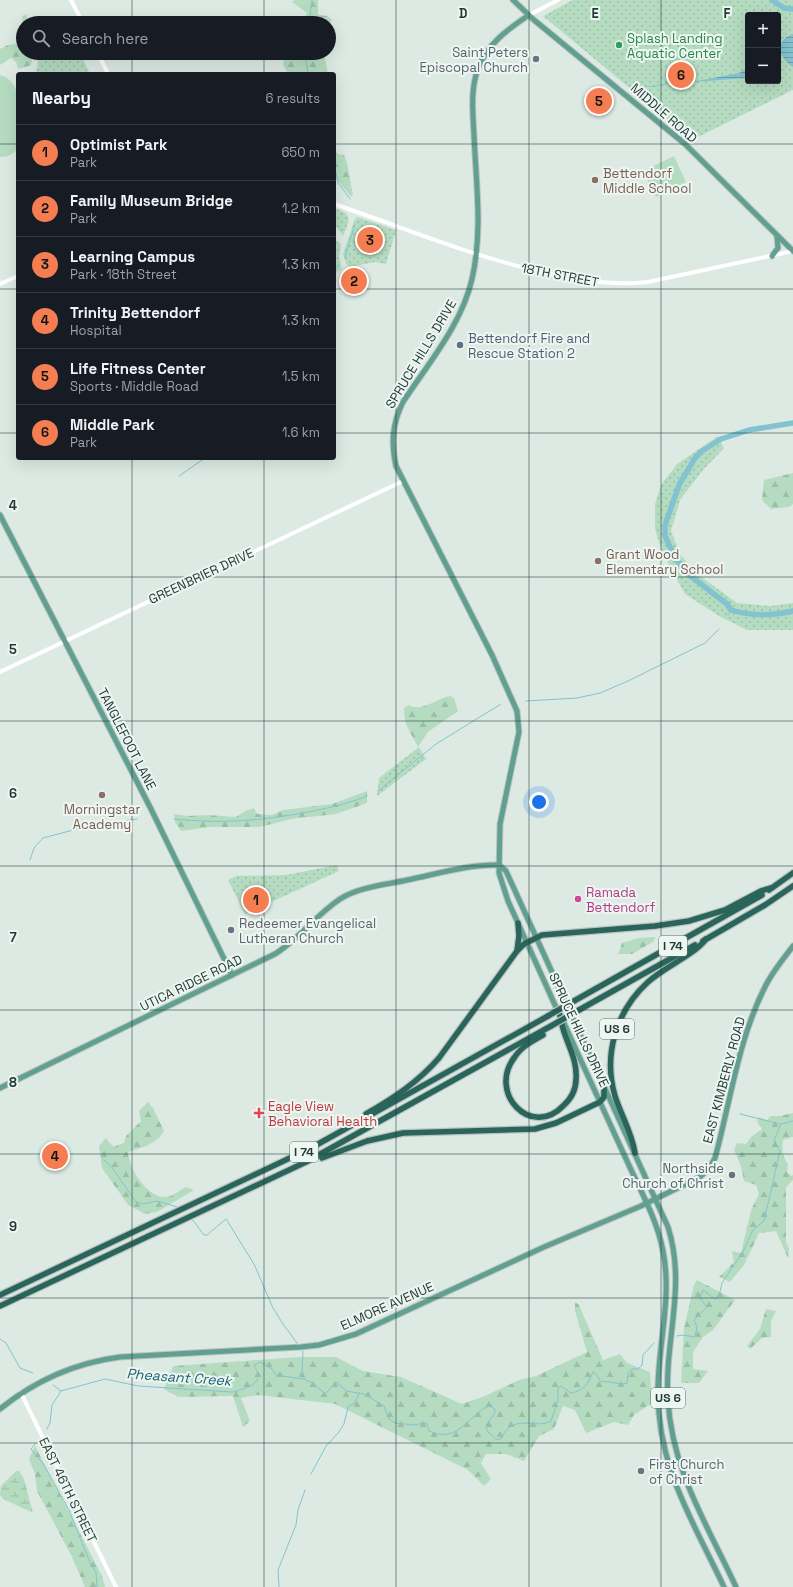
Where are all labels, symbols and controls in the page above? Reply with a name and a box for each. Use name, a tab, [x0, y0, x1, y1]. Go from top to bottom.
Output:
text: D	[459, 5, 468, 22]
text: E	[591, 5, 599, 22]
text: F	[724, 5, 731, 22]
map controls	[745, 12, 781, 84]
button: +	[745, 12, 781, 48]
search box	[16, 16, 336, 60]
icon: search	[30, 27, 52, 49]
text: Search here	[62, 29, 148, 48]
place label: Splash Landing Aquatic Center	[627, 30, 723, 62]
marker: Splash Landing Aquatic Center	[614, 40, 624, 50]
place label: Saint Peters Episcopal Church	[420, 44, 528, 76]
button: −	[745, 48, 781, 84]
marker: Saint Peters Episcopal Church	[531, 54, 541, 64]
pin: 6	[668, 60, 694, 90]
street label: MIDDLE ROAD	[627, 79, 701, 147]
pin: 5	[586, 86, 612, 116]
text: Nearby	[32, 87, 91, 109]
text: 6 results	[266, 90, 320, 107]
text: Optimist Park	[70, 135, 167, 154]
text: 1	[42, 144, 48, 161]
text: 650 m	[281, 144, 320, 161]
text: Park	[70, 154, 97, 171]
place label: Bettendorf Middle School	[603, 165, 691, 197]
marker: Bettendorf Middle School	[590, 175, 600, 185]
text: Family Museum Bridge	[70, 191, 233, 210]
text: 2	[41, 200, 49, 217]
text: 1.2 km	[282, 200, 320, 217]
text: Park	[70, 210, 97, 227]
pin: 3	[357, 225, 383, 255]
text: Learning Campus	[70, 247, 195, 266]
text: 3	[41, 256, 49, 273]
text: 1.3 km	[282, 256, 320, 273]
street label: 18TH STREET	[520, 259, 601, 291]
text: Park · 18th Street	[70, 266, 177, 283]
pin: 2	[341, 266, 367, 296]
street label: SPRUCE HILLS DRIVE	[382, 296, 460, 412]
text: Trinity Bettendorf	[70, 303, 200, 322]
text: 4	[41, 312, 49, 329]
text: 1.3 km	[282, 312, 320, 329]
text: Hospital	[70, 322, 122, 339]
place label: Bettendorf Fire and Rescue Station 2	[468, 330, 590, 362]
marker: Bettendorf Fire and Rescue Station 2	[455, 340, 465, 350]
text: Life Fitness Center	[70, 359, 206, 378]
text: 5	[41, 368, 49, 385]
text: 1.5 km	[282, 368, 320, 385]
text: Sports · Middle Road	[70, 378, 199, 395]
text: Middle Park	[70, 415, 155, 434]
text: 6	[41, 424, 49, 441]
text: 1.6 km	[282, 424, 320, 441]
text: Park	[70, 434, 97, 451]
text: 4	[9, 497, 17, 514]
street label: GREENBRIER DRIVE	[146, 544, 256, 608]
place label: Grant Wood Elementary School	[606, 546, 723, 578]
marker: Grant Wood Elementary School	[593, 556, 603, 566]
text: 5	[9, 641, 17, 658]
street label: TANGLEFOOT LANE	[94, 685, 160, 793]
text: 6	[9, 785, 17, 802]
marker: Morningstar Academy	[97, 790, 107, 800]
your location	[529, 792, 549, 812]
place label: Morningstar Academy	[64, 801, 140, 833]
place label: Ramada Bettendorf	[586, 884, 655, 916]
pin: 1	[243, 885, 269, 915]
marker: Ramada Bettendorf	[573, 894, 583, 904]
place label: Redeemer Evangelical Lutheran Church	[239, 915, 376, 947]
marker: Redeemer Evangelical Lutheran Church	[226, 925, 236, 935]
text: 7	[9, 929, 17, 946]
road number: I 74	[659, 936, 687, 956]
street label: UTICA RIDGE ROAD	[137, 951, 245, 1015]
street label: SPRUCE HILLS DRIVE	[545, 970, 613, 1090]
street label: EAST KIMBERLY ROAD	[699, 1015, 749, 1145]
road number: US 6	[600, 1019, 634, 1039]
text: 8	[9, 1074, 17, 1091]
place label: Eagle View Behavioral Health	[268, 1098, 377, 1130]
marker: Eagle View Behavioral Health	[253, 1107, 265, 1119]
pin: 4	[42, 1141, 68, 1171]
road number: I 74	[290, 1142, 318, 1162]
place label: Northside Church of Christ	[622, 1160, 724, 1192]
marker: Northside Church of Christ	[727, 1170, 737, 1180]
text: 9	[9, 1218, 17, 1235]
street label: ELMORE AVENUE	[338, 1278, 436, 1334]
water label: Pheasant Creek	[126, 1364, 234, 1390]
road number: US 6	[651, 1388, 685, 1408]
street label: EAST 46TH STREET	[35, 1435, 101, 1546]
place label: First Church of Christ	[649, 1456, 725, 1488]
marker: First Church of Christ	[636, 1466, 646, 1476]

